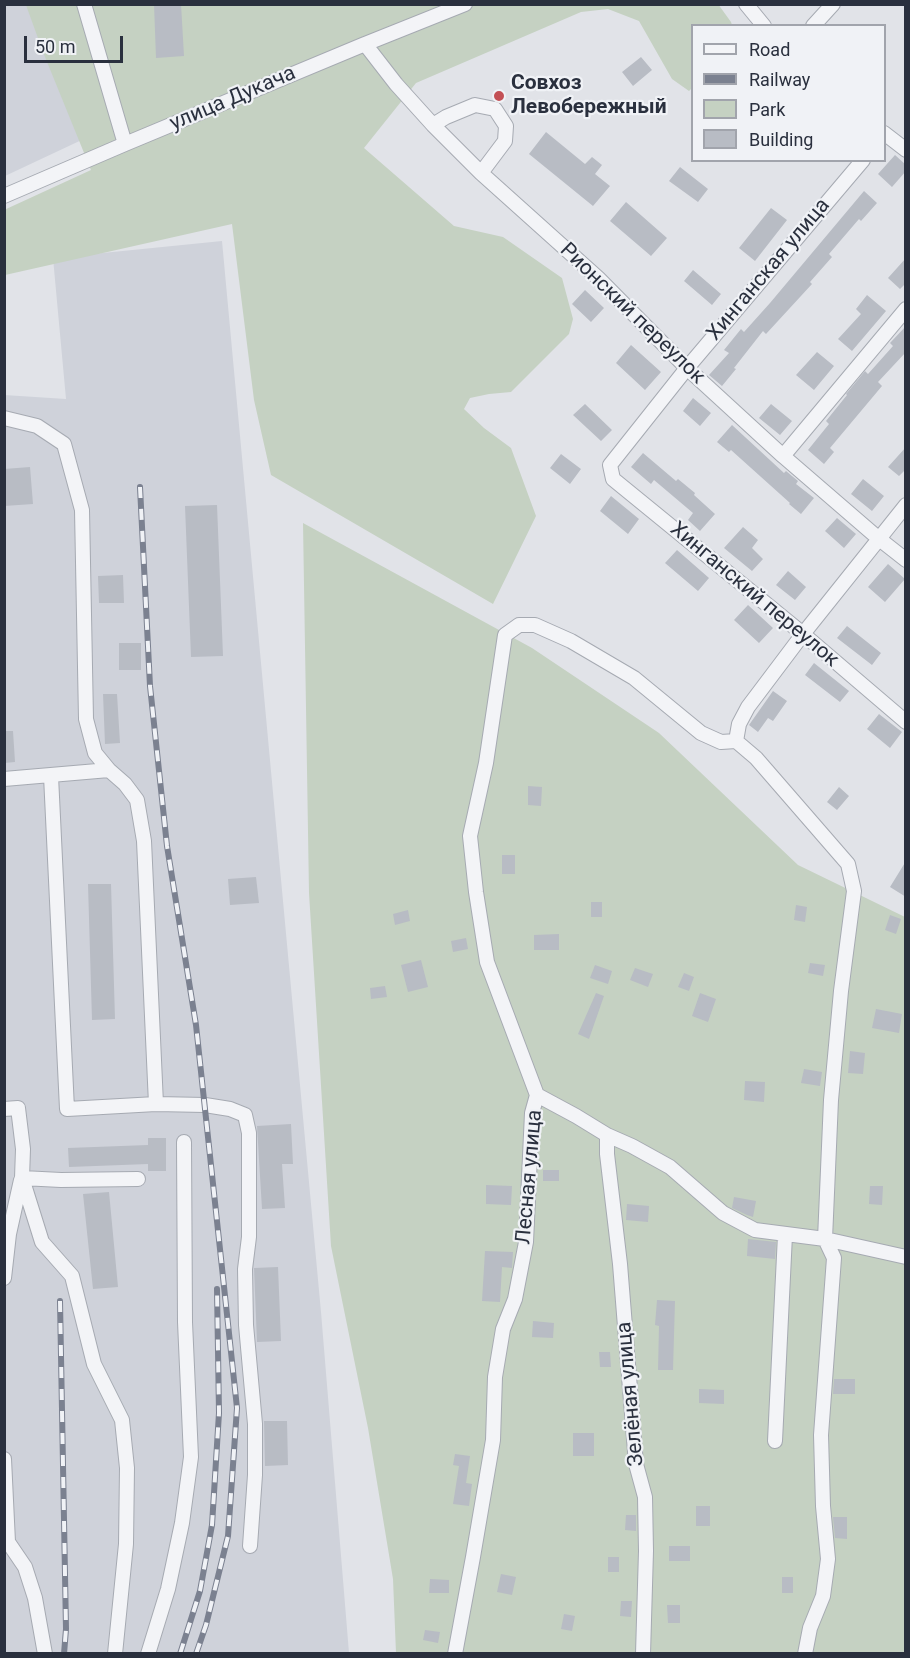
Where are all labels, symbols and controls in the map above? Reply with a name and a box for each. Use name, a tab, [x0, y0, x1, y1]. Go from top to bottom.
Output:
scale bar	[27, 24, 126, 62]
legend	[691, 24, 886, 162]
text: 50 m	[35, 36, 75, 57]
text: Road	[749, 39, 790, 60]
street label: улица Дукача	[166, 61, 300, 137]
text: Railway	[749, 69, 810, 90]
place label: Совхоз Левобережный	[511, 71, 667, 121]
marker: Совхоз Левобережный	[492, 89, 506, 103]
text: Park	[749, 99, 785, 120]
text: Building	[749, 129, 813, 150]
street label: Хинганская улица	[702, 194, 836, 346]
street label: Рионский переулок	[554, 238, 710, 390]
street label: Хинганский переулок	[664, 517, 844, 673]
street label: Лесная улица	[512, 1109, 548, 1245]
street label: Зелёная улица	[612, 1321, 650, 1467]

